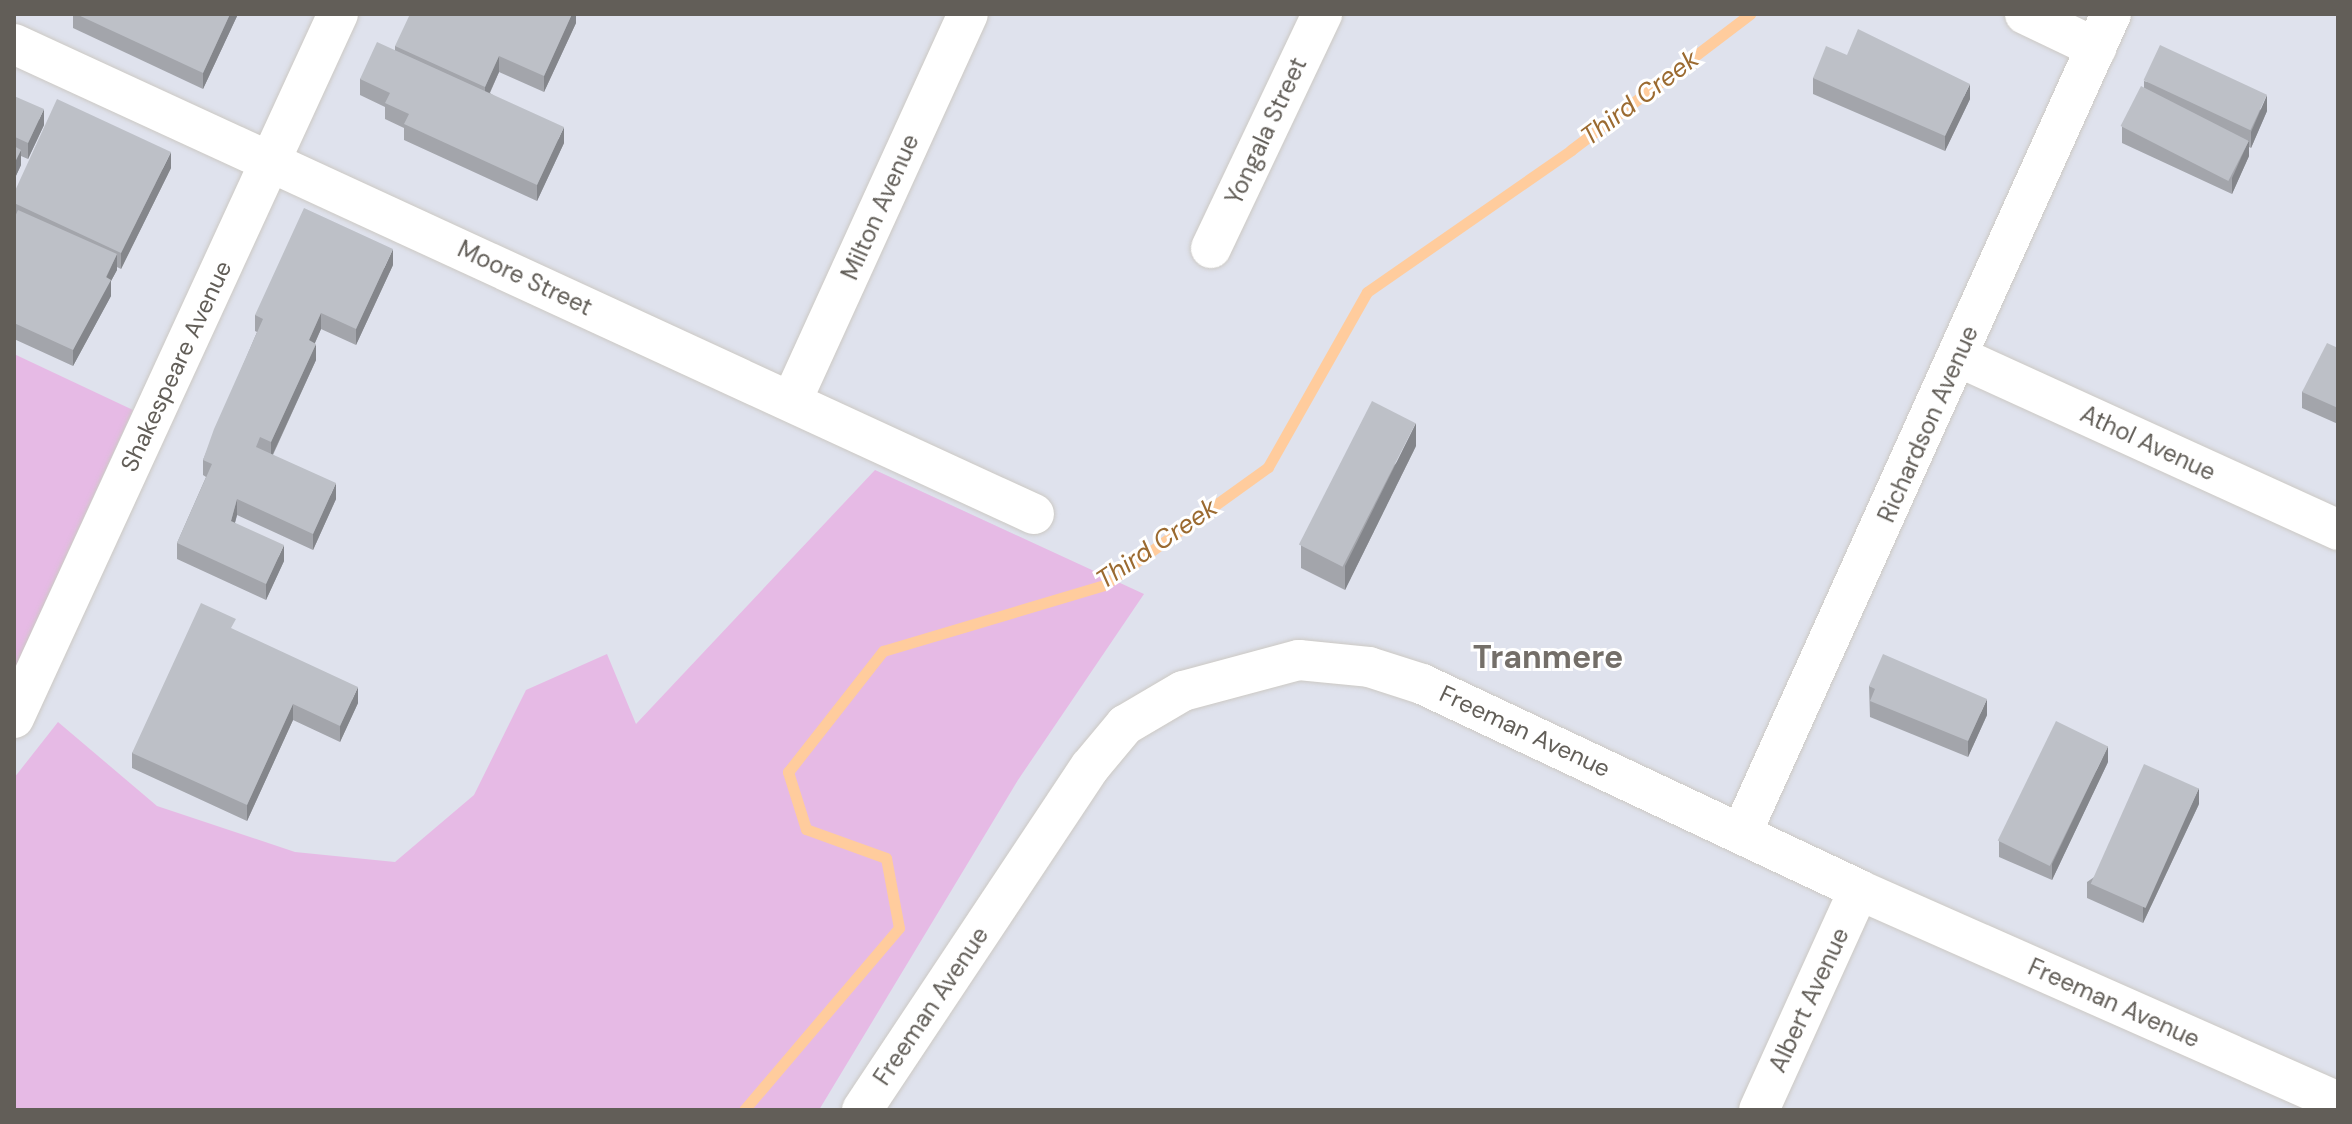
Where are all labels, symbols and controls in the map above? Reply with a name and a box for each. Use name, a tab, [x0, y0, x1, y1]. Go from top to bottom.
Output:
water label: Third Creek	[1575, 44, 1705, 152]
street label: Yongala Street	[1219, 53, 1313, 209]
street label: Milton Avenue	[835, 130, 925, 284]
street label: Moore Street	[453, 234, 597, 322]
street label: Shakespeare Avenue	[114, 256, 238, 476]
street label: Richardson Avenue	[1872, 321, 1984, 527]
street label: Athol Avenue	[2076, 399, 2220, 487]
water label: Third Creek	[1090, 492, 1224, 596]
district label: Tranmere	[1473, 638, 1623, 676]
street label: Freeman Avenue	[1435, 679, 1615, 783]
street label: Freeman Avenue	[867, 921, 995, 1091]
street label: Albert Avenue	[1763, 923, 1855, 1077]
street label: Freeman Avenue	[2024, 952, 2204, 1054]

